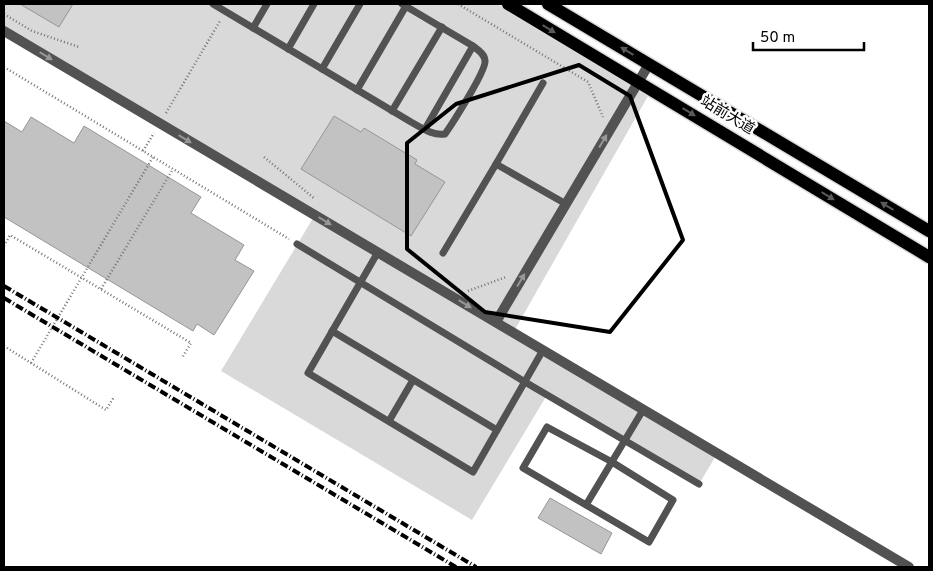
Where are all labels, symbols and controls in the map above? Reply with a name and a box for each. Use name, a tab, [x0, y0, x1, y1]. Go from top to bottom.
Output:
scale bar	[753, 20, 864, 52]
one-way arrow	[543, 24, 556, 33]
text: 50 m	[760, 29, 795, 48]
one-way arrow	[621, 47, 634, 56]
one-way arrow	[39, 51, 52, 60]
street label: 站前大道	[696, 92, 758, 140]
one-way arrow	[682, 108, 695, 117]
one-way arrow	[179, 134, 192, 143]
one-way arrow	[599, 134, 608, 147]
one-way arrow	[821, 192, 835, 201]
one-way arrow	[881, 202, 894, 211]
one-way arrow	[319, 217, 332, 226]
one-way arrow	[516, 274, 525, 287]
one-way arrow	[459, 300, 472, 309]

